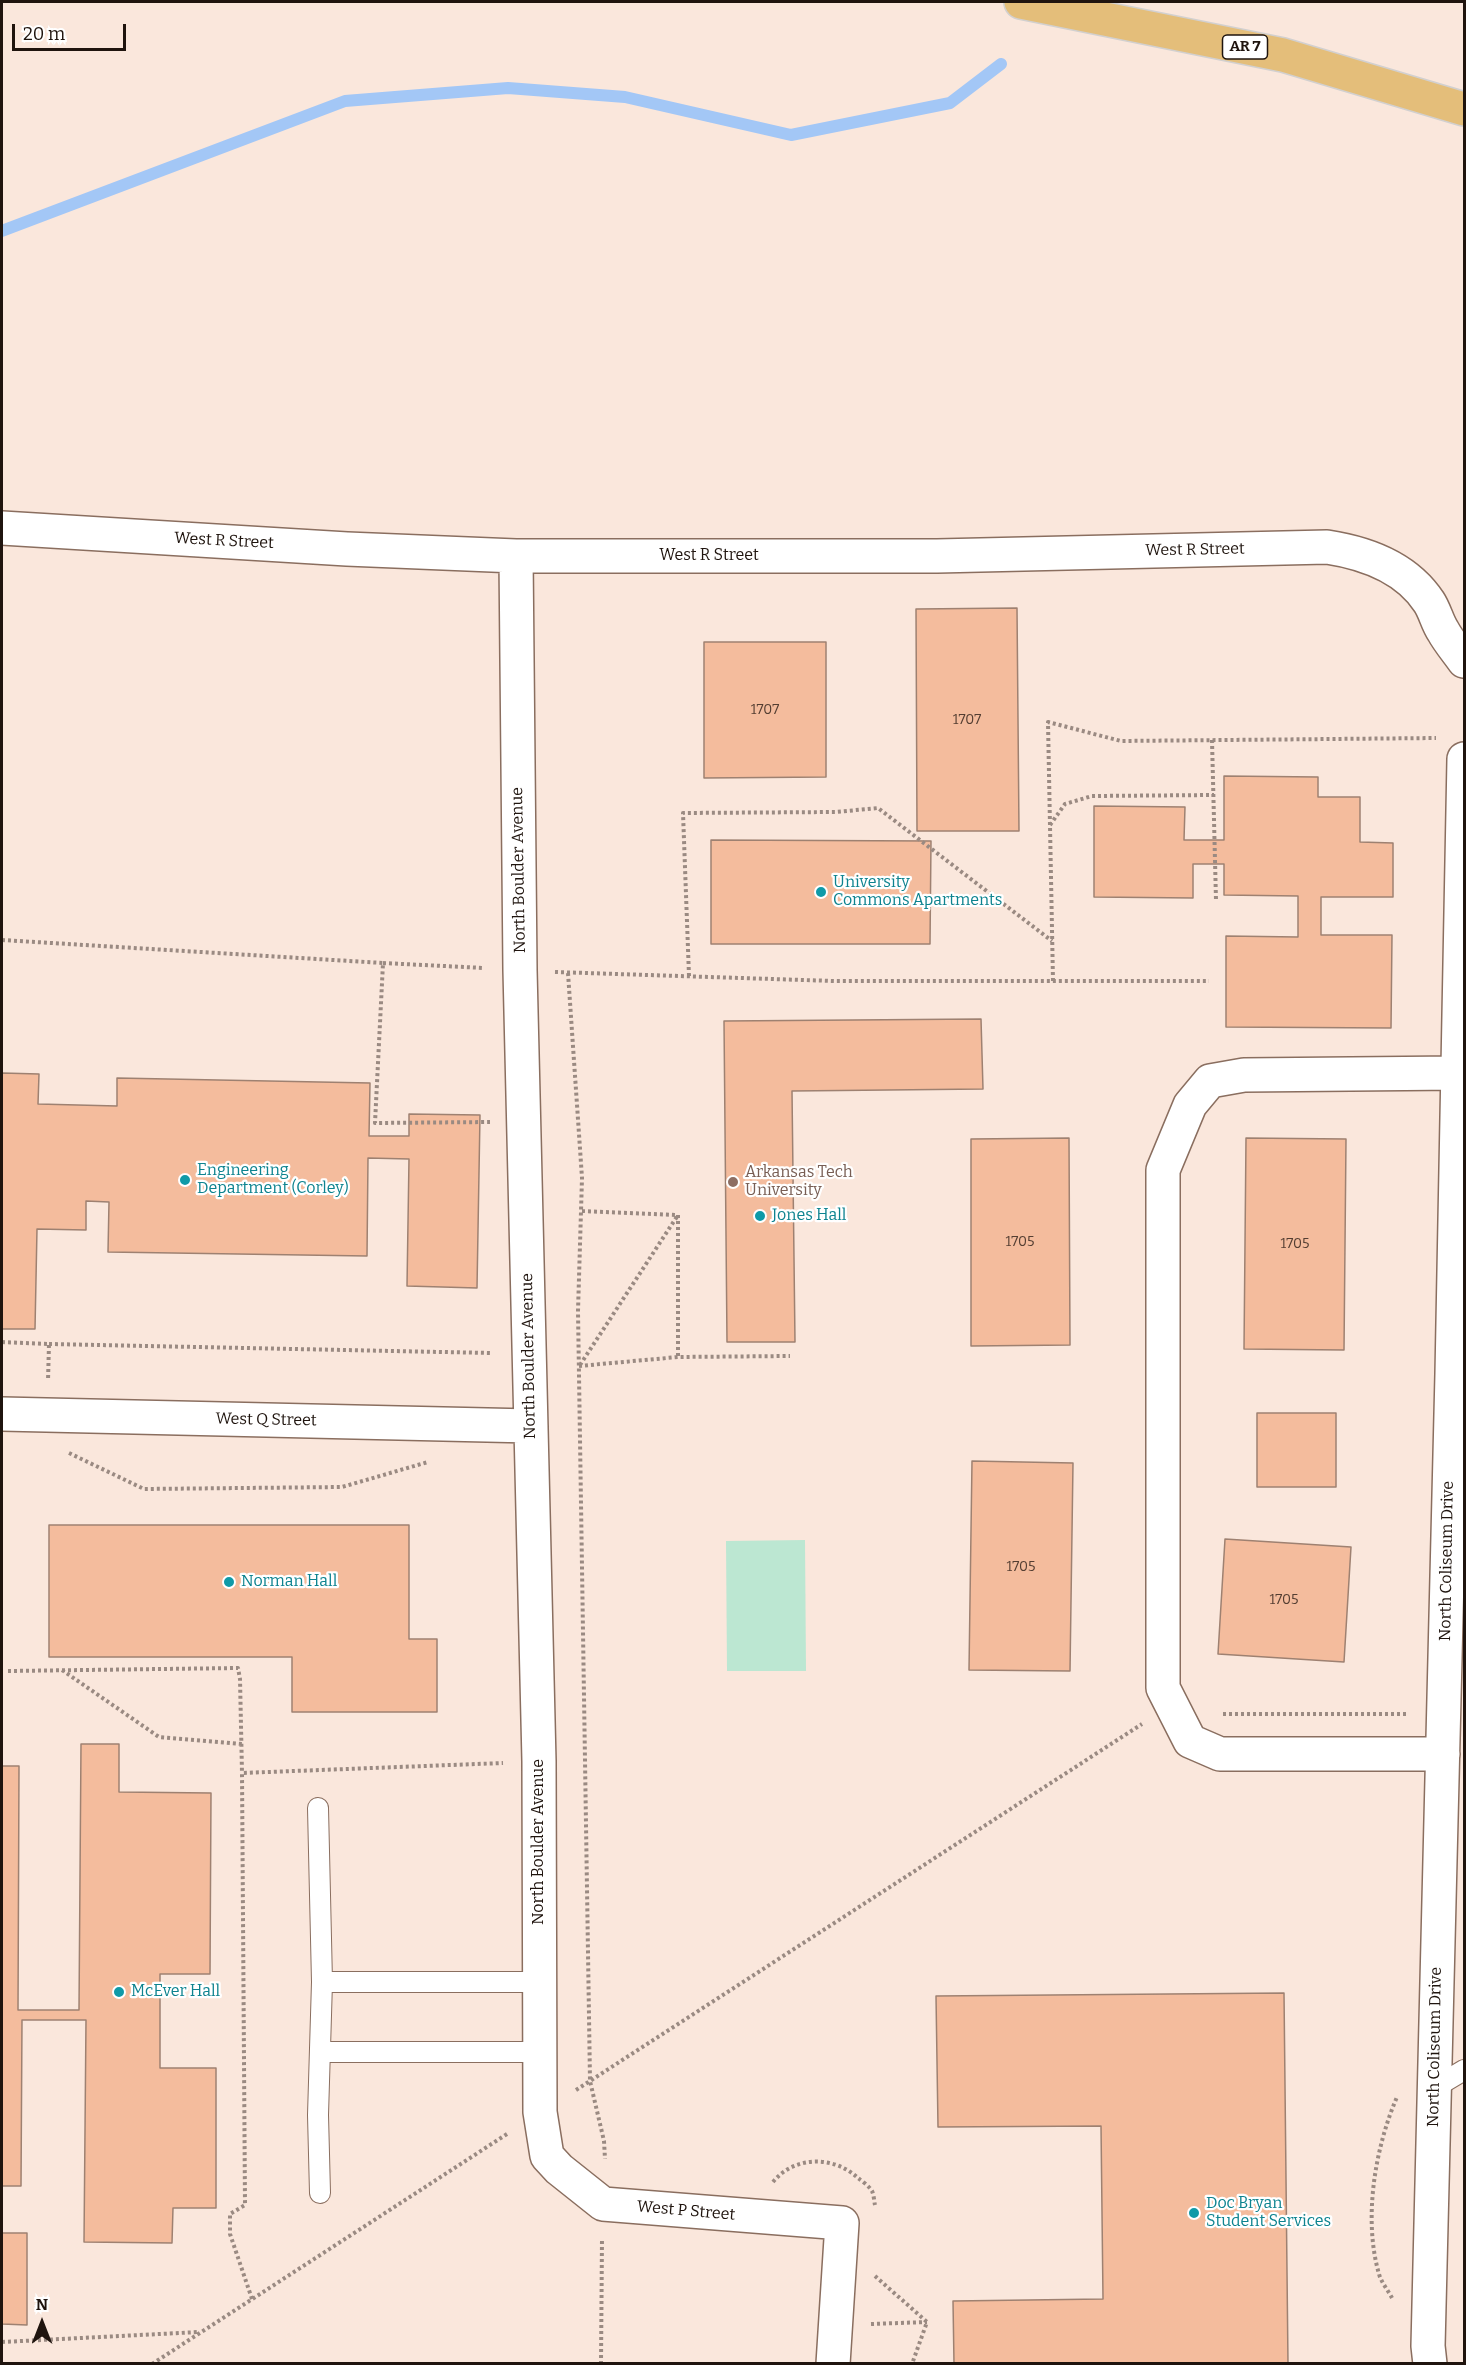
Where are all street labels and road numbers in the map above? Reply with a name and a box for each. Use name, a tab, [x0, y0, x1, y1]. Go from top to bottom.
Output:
road number: AR 7	[1222, 35, 1268, 59]
street label: West R Street	[174, 529, 274, 553]
street label: West R Street	[1145, 540, 1245, 560]
street label: West R Street	[659, 546, 759, 566]
street label: North Boulder Avenue	[508, 787, 530, 953]
street label: North Boulder Avenue	[518, 1273, 540, 1439]
street label: West Q Street	[215, 1410, 317, 1430]
street label: North Coliseum Drive	[1436, 1481, 1458, 1641]
street label: North Boulder Avenue	[529, 1759, 549, 1925]
street label: North Coliseum Drive	[1424, 1967, 1446, 2127]
street label: West P Street	[636, 2197, 736, 2225]

